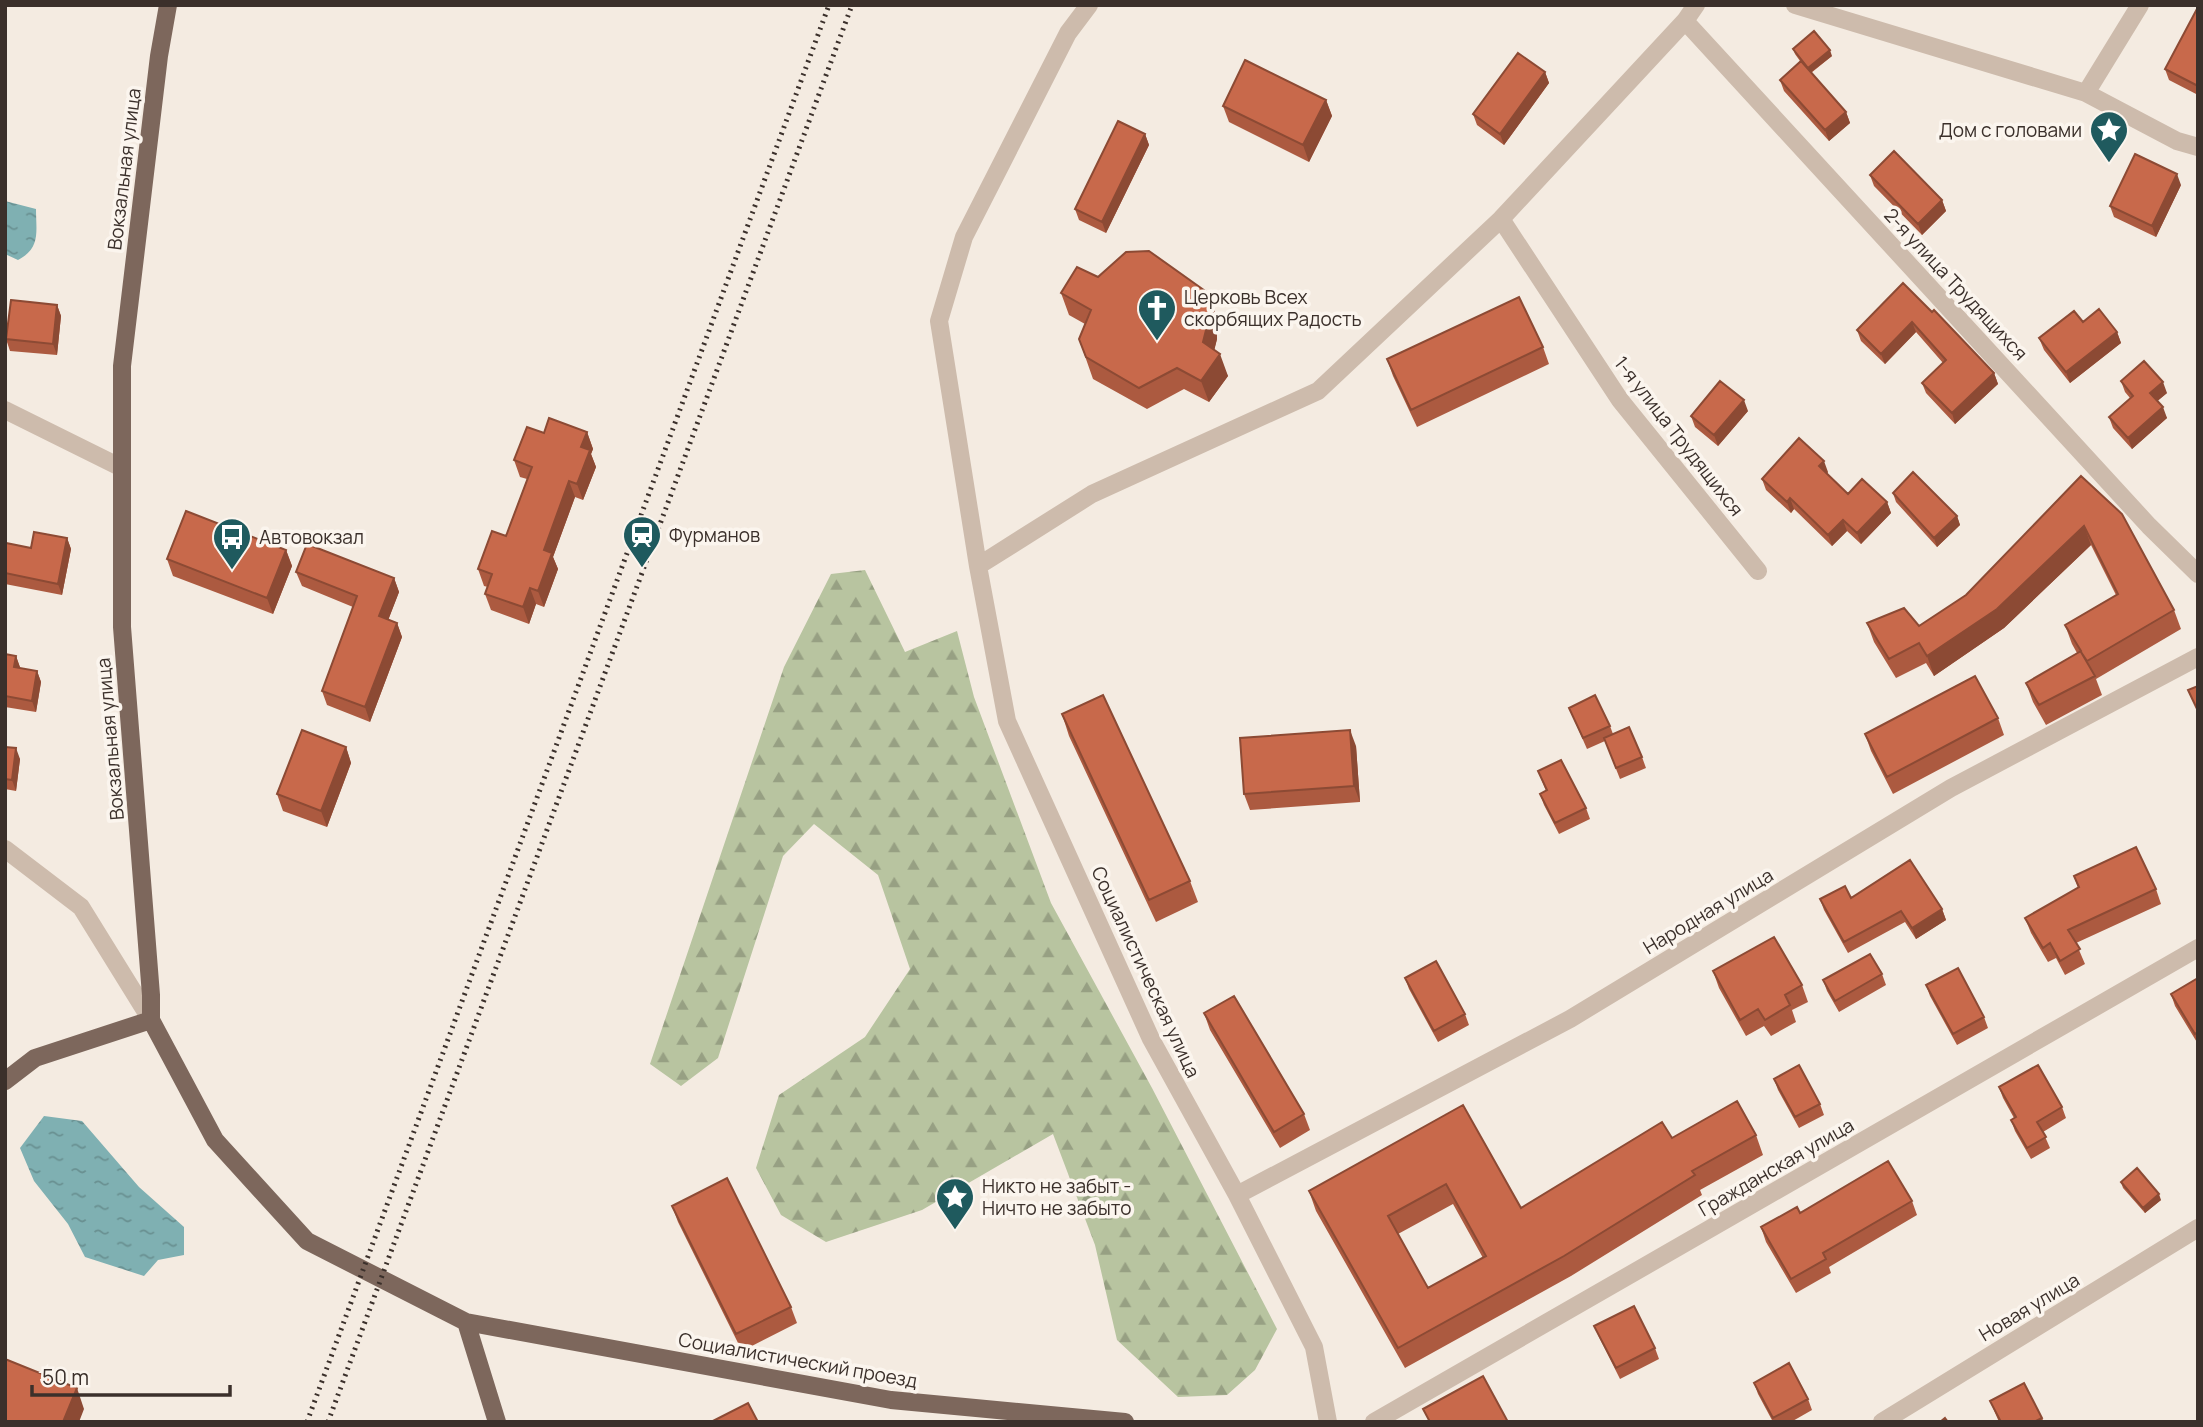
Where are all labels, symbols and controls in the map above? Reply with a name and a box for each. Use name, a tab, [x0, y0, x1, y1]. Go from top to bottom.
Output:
street label: Вокзальная улица	[101, 86, 147, 252]
place icon: Дом с головами	[2088, 109, 2130, 164]
place label: Дом с головами	[1939, 117, 2082, 143]
street label: 2-я улица Трудящихся	[1879, 202, 2033, 366]
place label: Церковь Всех скорбящих Радость	[1184, 284, 1362, 332]
church icon: Церковь Всех скорбящих Радость	[1136, 287, 1178, 342]
street label: 1-я улица Трудящихся	[1608, 351, 1750, 521]
station icon: Фурманов	[621, 514, 663, 569]
bus stop icon: Автовокзал	[211, 516, 253, 571]
place label: Фурманов	[669, 522, 760, 548]
place label: Автовокзал	[259, 524, 364, 550]
street label: Вокзальная улица	[90, 657, 130, 821]
street label: Социалистическая улица	[1086, 862, 1206, 1082]
street label: Народная улица	[1638, 862, 1778, 960]
street label: Гражданская улица	[1694, 1112, 1858, 1222]
place label: Никто не забыт - Ничто не забыто	[982, 1173, 1131, 1221]
place icon: Никто не забыт - Ничто не забыто	[934, 1176, 976, 1231]
street label: Новая улица	[1974, 1267, 2084, 1347]
street label: Социалистический проезд	[676, 1326, 920, 1394]
scale bar	[32, 1354, 229, 1398]
text: 50 m	[42, 1363, 89, 1391]

